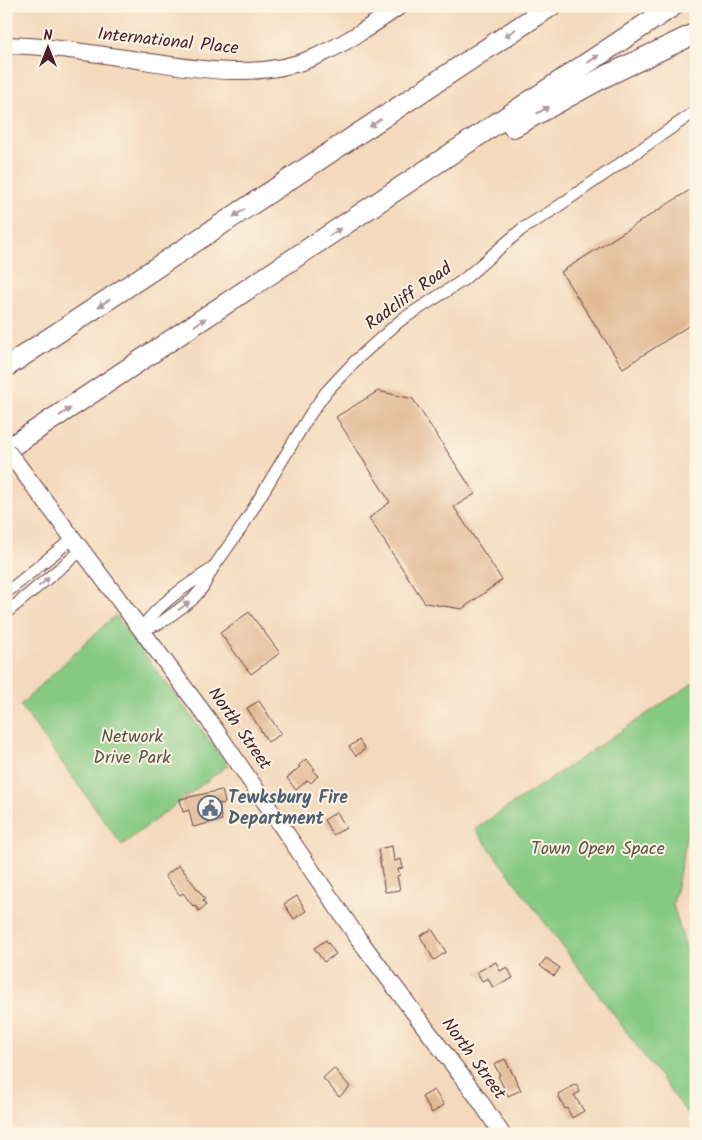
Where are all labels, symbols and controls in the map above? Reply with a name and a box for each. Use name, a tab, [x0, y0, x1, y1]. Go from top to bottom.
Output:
street label: International Place	[96, 20, 240, 64]
north arrow	[22, 22, 72, 72]
text: N	[44, 25, 53, 47]
one-way arrow	[503, 28, 517, 38]
one-way arrow	[587, 54, 600, 64]
one-way arrow	[536, 106, 550, 115]
one-way arrow	[368, 118, 381, 128]
one-way arrow	[232, 208, 246, 218]
one-way arrow	[329, 227, 342, 237]
street label: Radcliff Road	[359, 255, 459, 339]
one-way arrow	[97, 298, 110, 307]
one-way arrow	[193, 317, 207, 327]
one-way arrow	[58, 407, 71, 417]
one-way arrow	[37, 576, 50, 587]
one-way arrow	[177, 601, 190, 612]
street label: North Street	[200, 681, 279, 777]
park label: Network Drive Park	[93, 723, 171, 773]
place label: Tewksbury Fire Department	[228, 784, 348, 834]
public building icon: Tewksbury Fire Department	[197, 795, 223, 821]
park label: Town Open Space	[531, 835, 665, 864]
street label: North Street	[433, 1012, 513, 1107]

